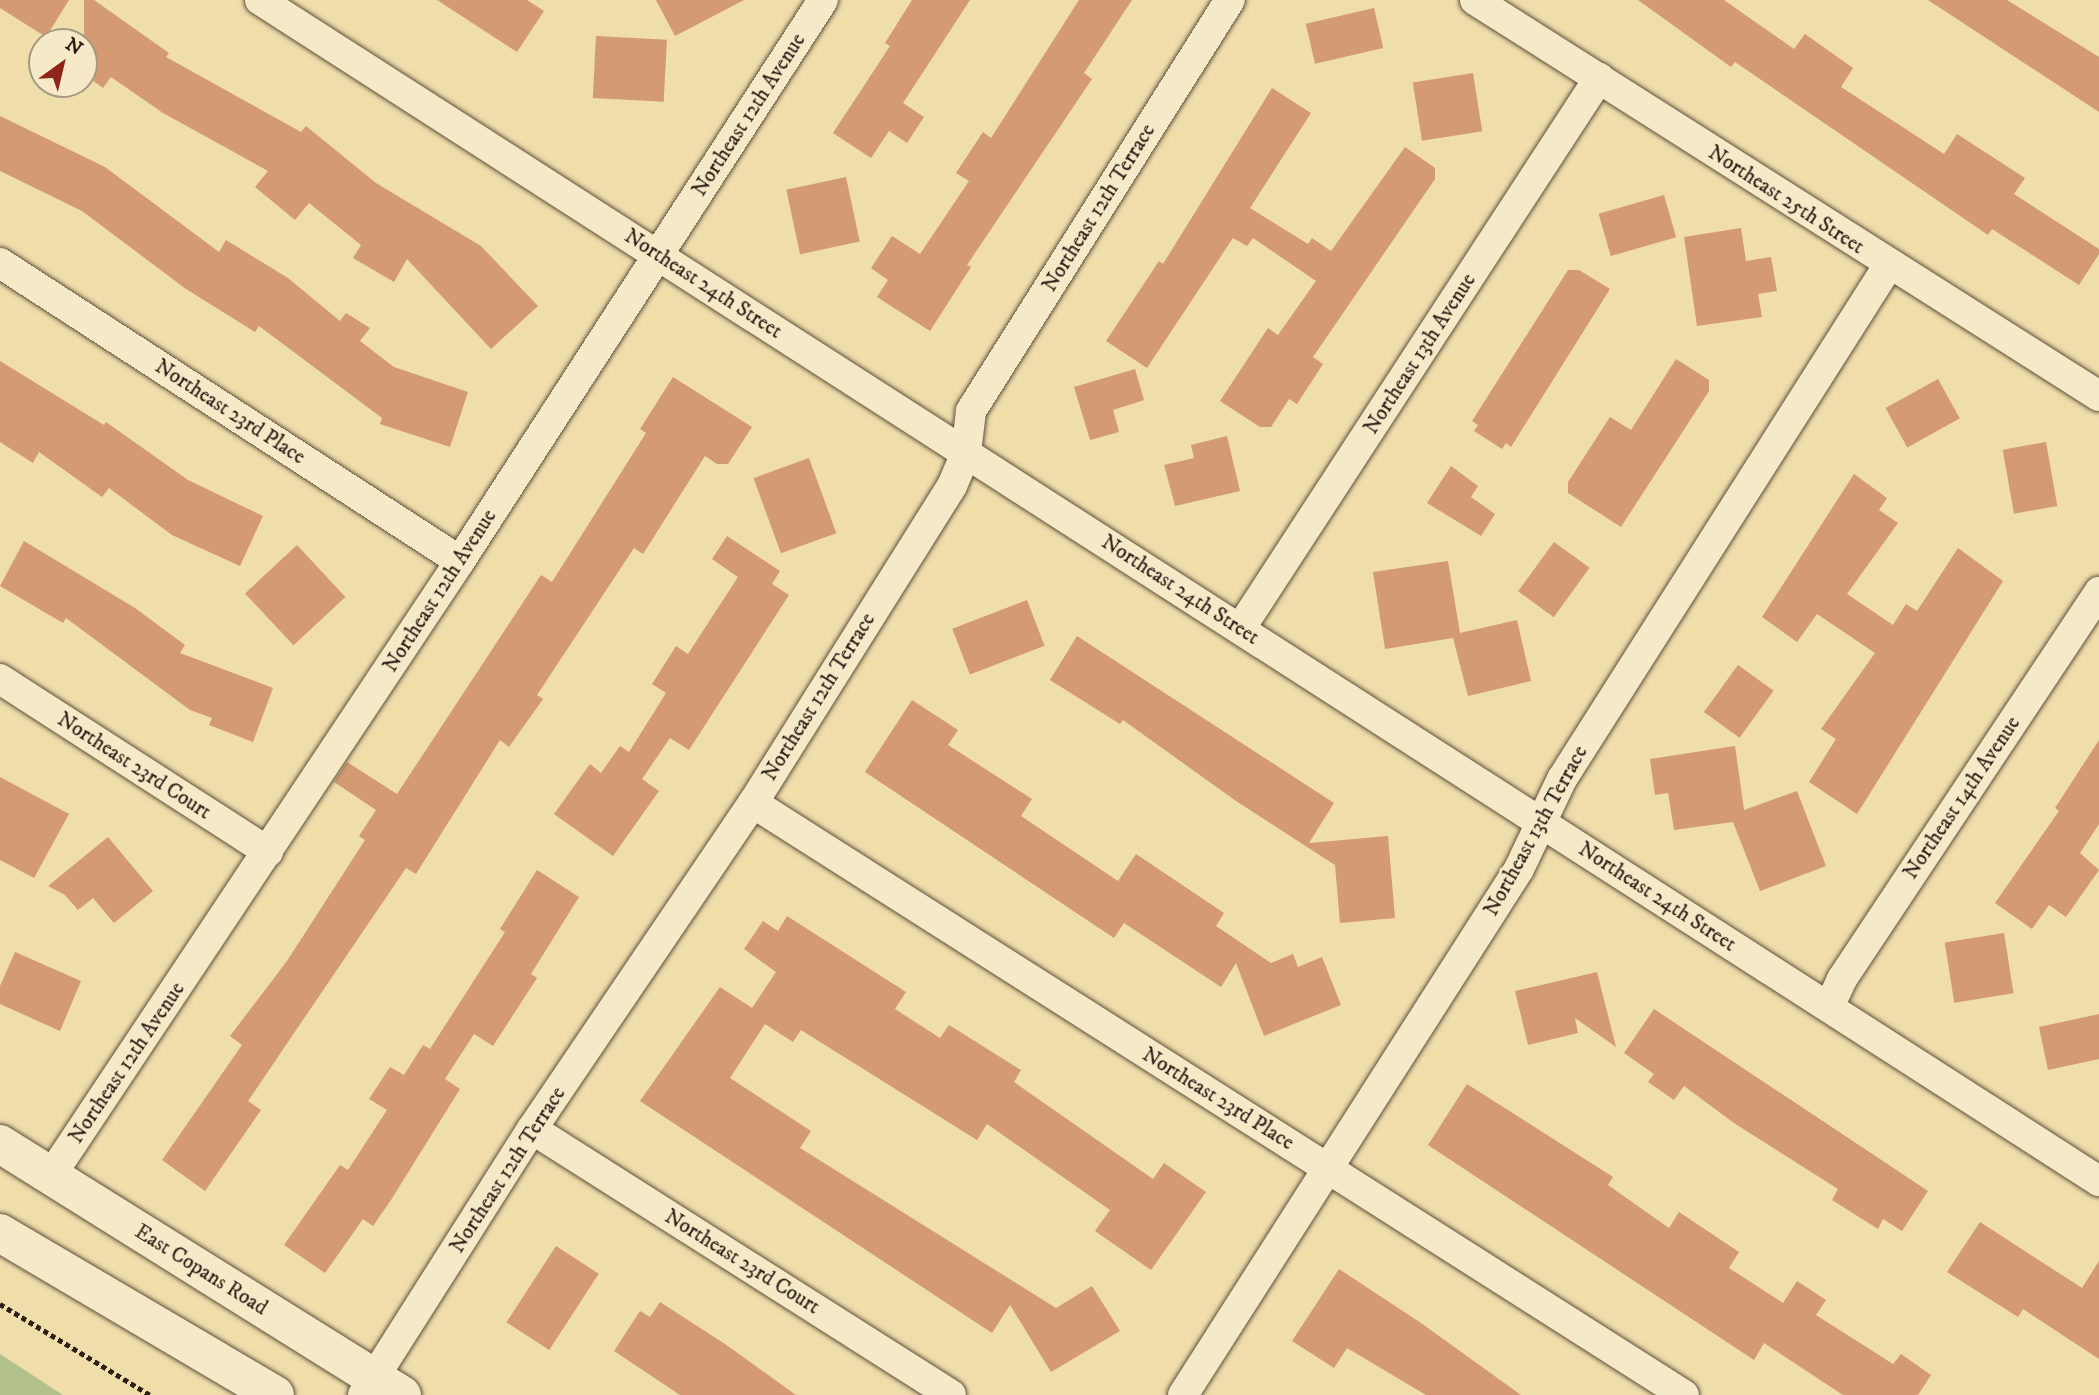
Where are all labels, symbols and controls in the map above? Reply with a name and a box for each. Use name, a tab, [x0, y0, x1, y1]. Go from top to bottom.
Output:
north arrow	[28, 28, 98, 98]
street label: Northeast 12th Avenue	[687, 29, 811, 201]
text: N	[61, 33, 87, 61]
street label: Northeast 12th Terrace	[1037, 119, 1161, 297]
street label: Northeast 25th Street	[1703, 140, 1869, 260]
street label: Northeast 24th Street	[620, 224, 786, 344]
street label: Northeast 13th Avenue	[1359, 269, 1481, 439]
street label: Northeast 23rd Place	[150, 354, 310, 470]
street label: Northeast 12th Avenue	[378, 505, 502, 677]
street label: Northeast 24th Street	[1097, 530, 1263, 650]
street label: Northeast 12th Terrace	[757, 608, 881, 786]
street label: Northeast 23rd Court	[52, 707, 216, 825]
street label: Northeast 14th Avenue	[1898, 712, 2026, 884]
street label: Northeast 13th Terrace	[1479, 741, 1593, 921]
street label: Northeast 24th Street	[1574, 837, 1740, 957]
street label: Northeast 12th Avenue	[64, 978, 190, 1148]
street label: Northeast 23rd Place	[1137, 1042, 1299, 1156]
street label: Northeast 12th Terrace	[445, 1082, 571, 1258]
street label: Northeast 23rd Court	[660, 1204, 824, 1320]
street label: East Copans Road	[130, 1219, 272, 1321]

